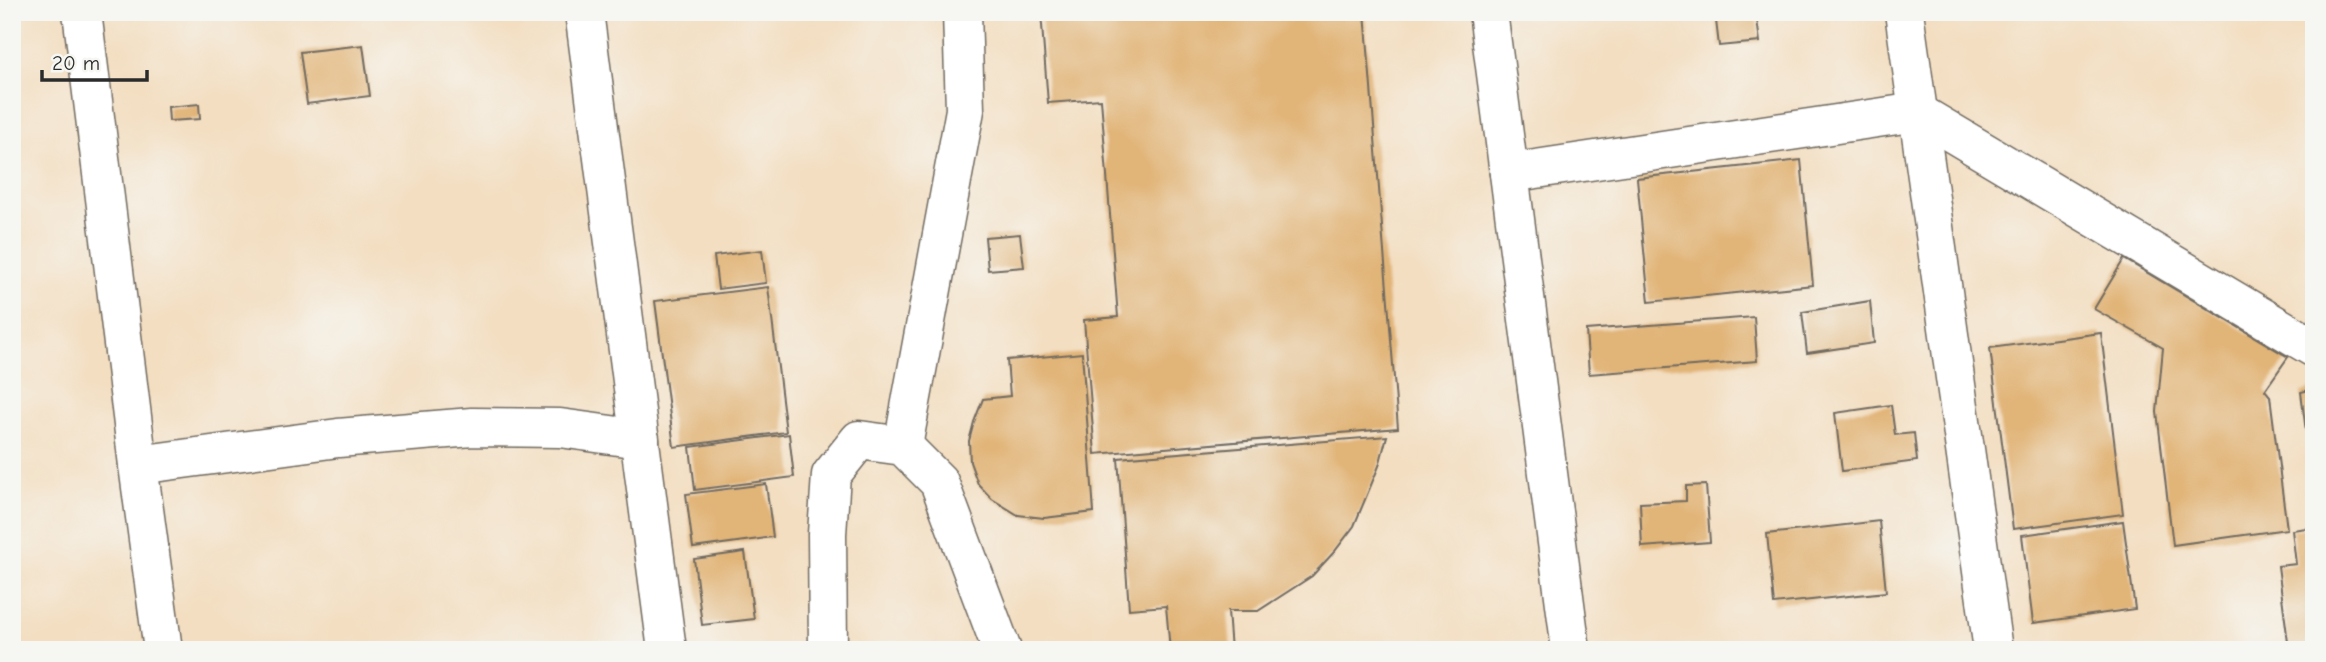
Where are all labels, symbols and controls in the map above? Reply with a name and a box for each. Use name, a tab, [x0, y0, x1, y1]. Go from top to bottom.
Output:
scale bar	[42, 38, 147, 82]
text: 20 m	[52, 51, 100, 75]

